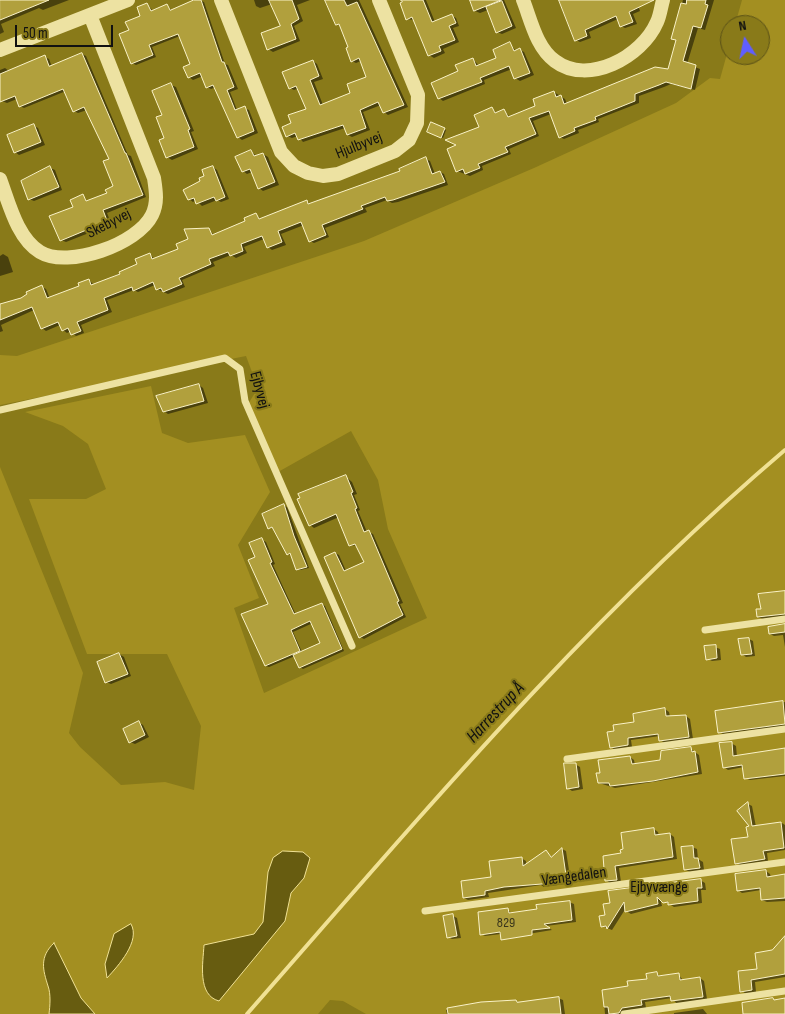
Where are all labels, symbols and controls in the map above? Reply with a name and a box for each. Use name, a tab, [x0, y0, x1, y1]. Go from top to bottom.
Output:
scale bar	[18, 15, 115, 47]
north arrow	[720, 15, 770, 65]
text: N	[737, 17, 748, 35]
text: 50 m	[23, 24, 48, 43]
street label: Hjulbyvej	[333, 128, 385, 164]
street label: Skebyvej	[84, 205, 134, 243]
street label: Ejbyvej	[245, 369, 273, 411]
water label: Harrestrup Å	[463, 678, 529, 748]
street label: Vængedalen	[540, 863, 608, 891]
park label: Ejbyvænge	[630, 878, 688, 898]
house number: 829	[497, 915, 515, 931]

